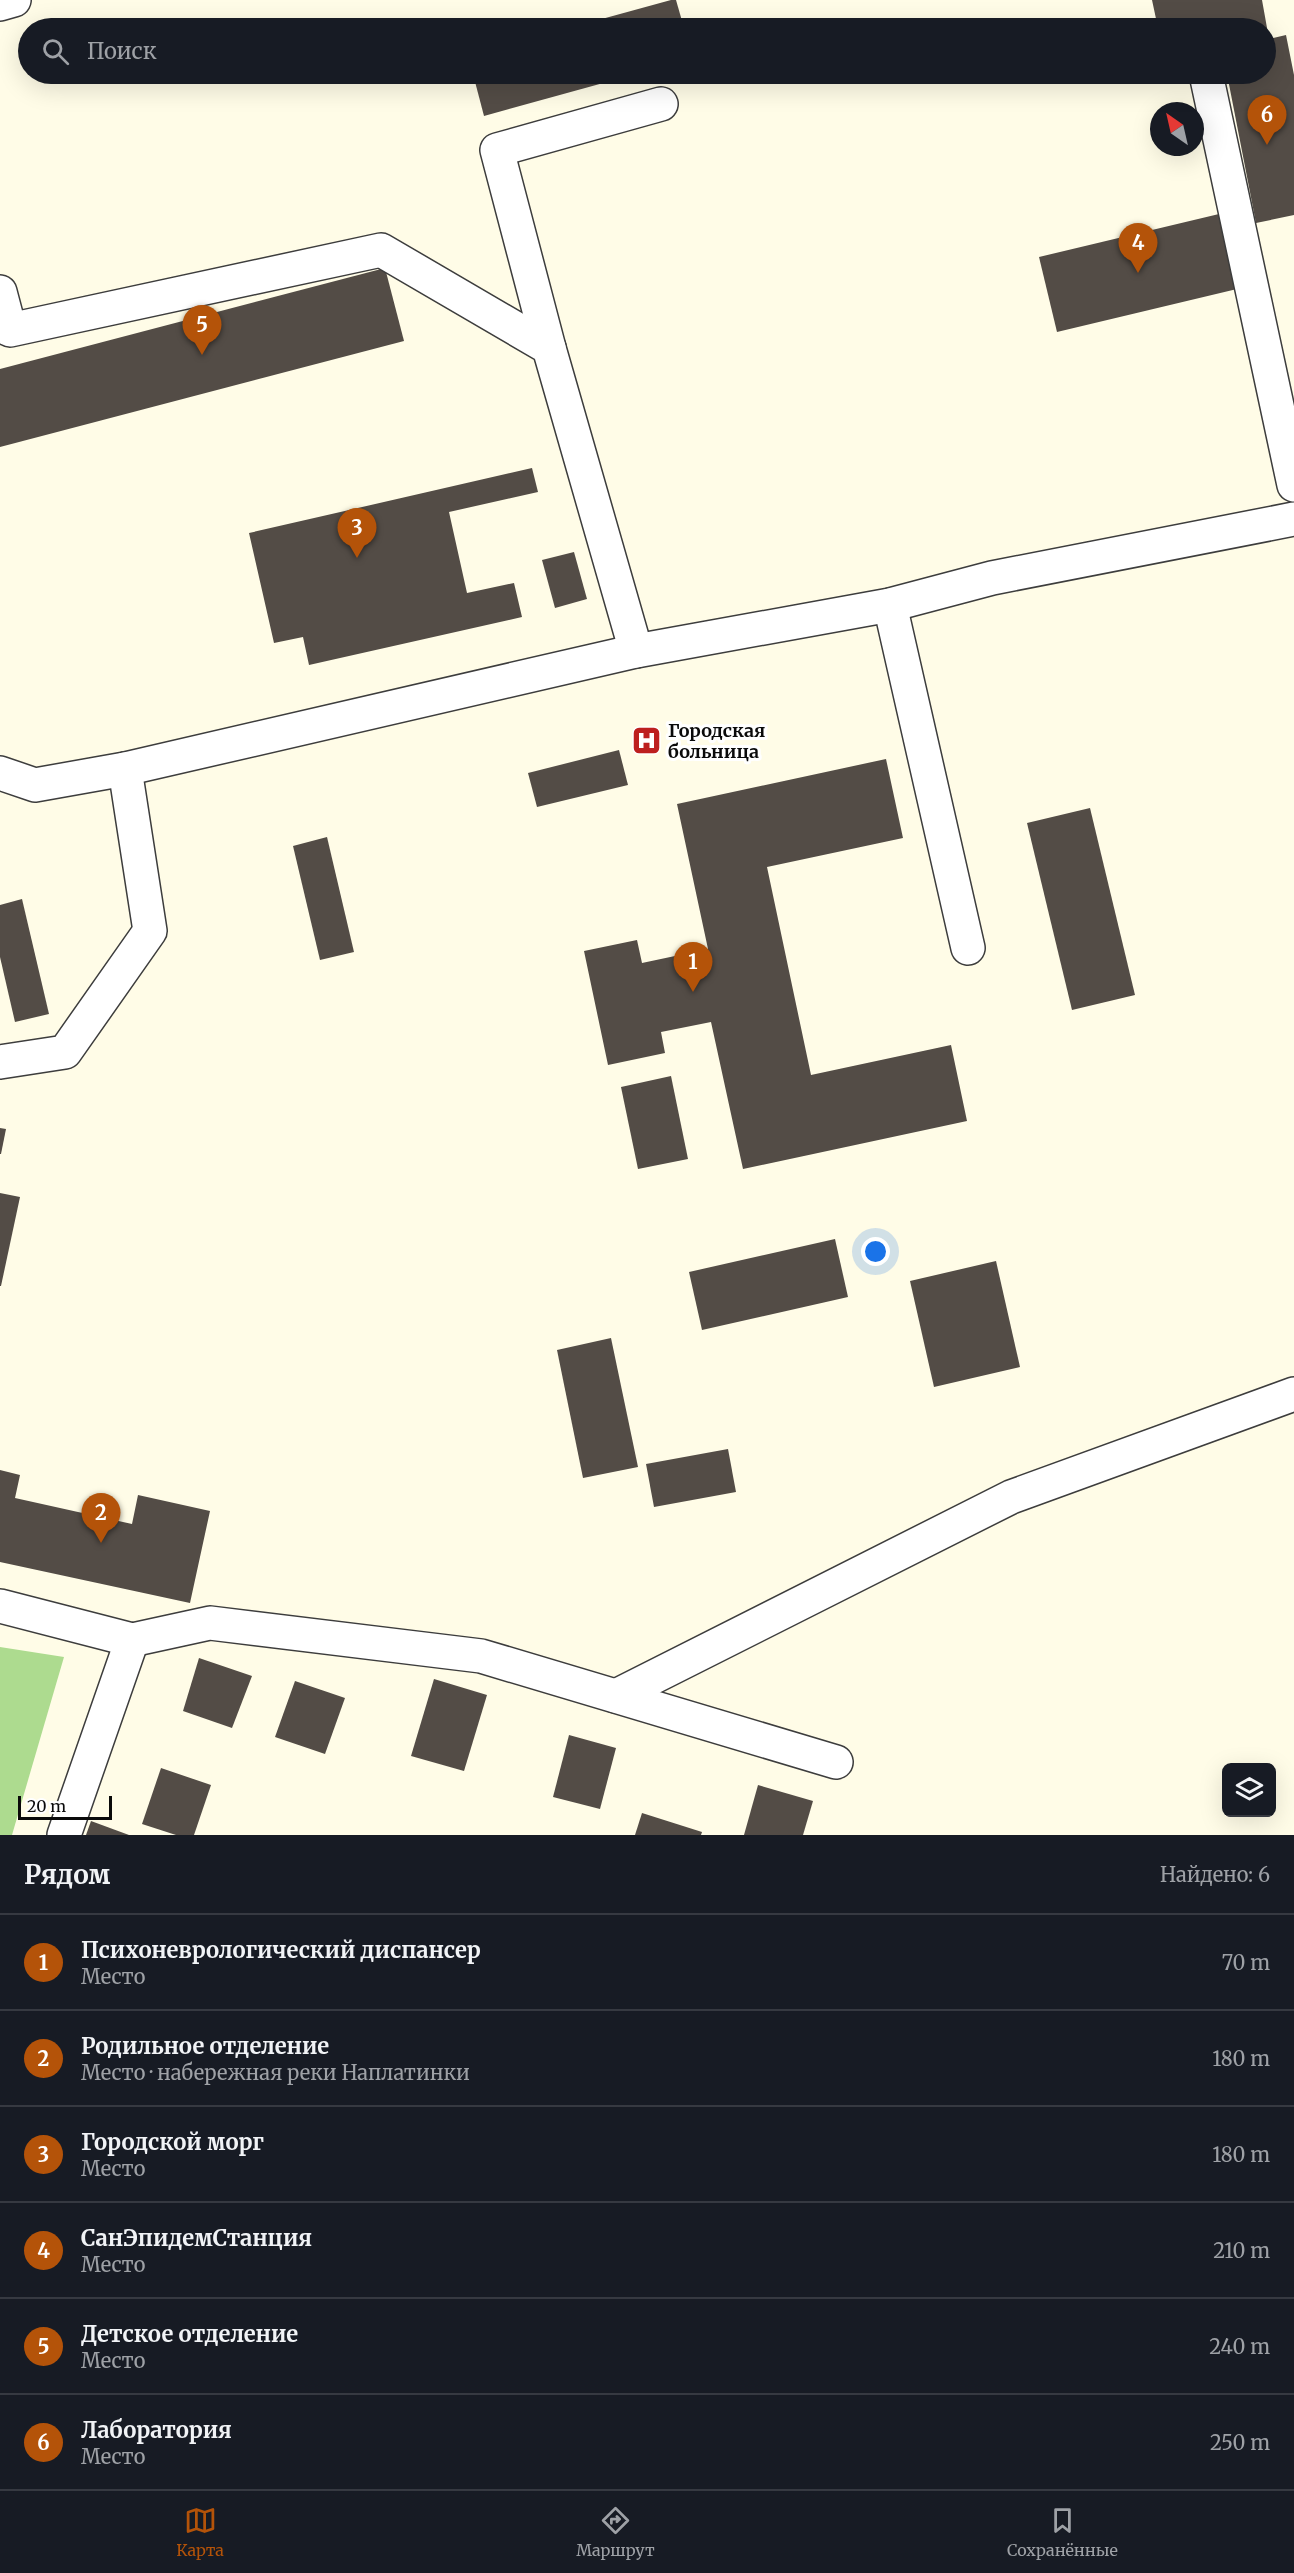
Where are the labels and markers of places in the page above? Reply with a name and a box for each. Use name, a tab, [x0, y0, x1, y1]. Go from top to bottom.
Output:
pin: 6	[1248, 96, 1286, 145]
pin: 4	[1118, 224, 1158, 273]
pin: 5	[182, 306, 222, 355]
pin: 3	[338, 508, 376, 558]
place label: Городская больница	[668, 719, 765, 763]
hospital icon: Городская больница	[631, 725, 663, 757]
pin: 1	[674, 942, 712, 992]
pin: 2	[82, 1494, 120, 1543]

